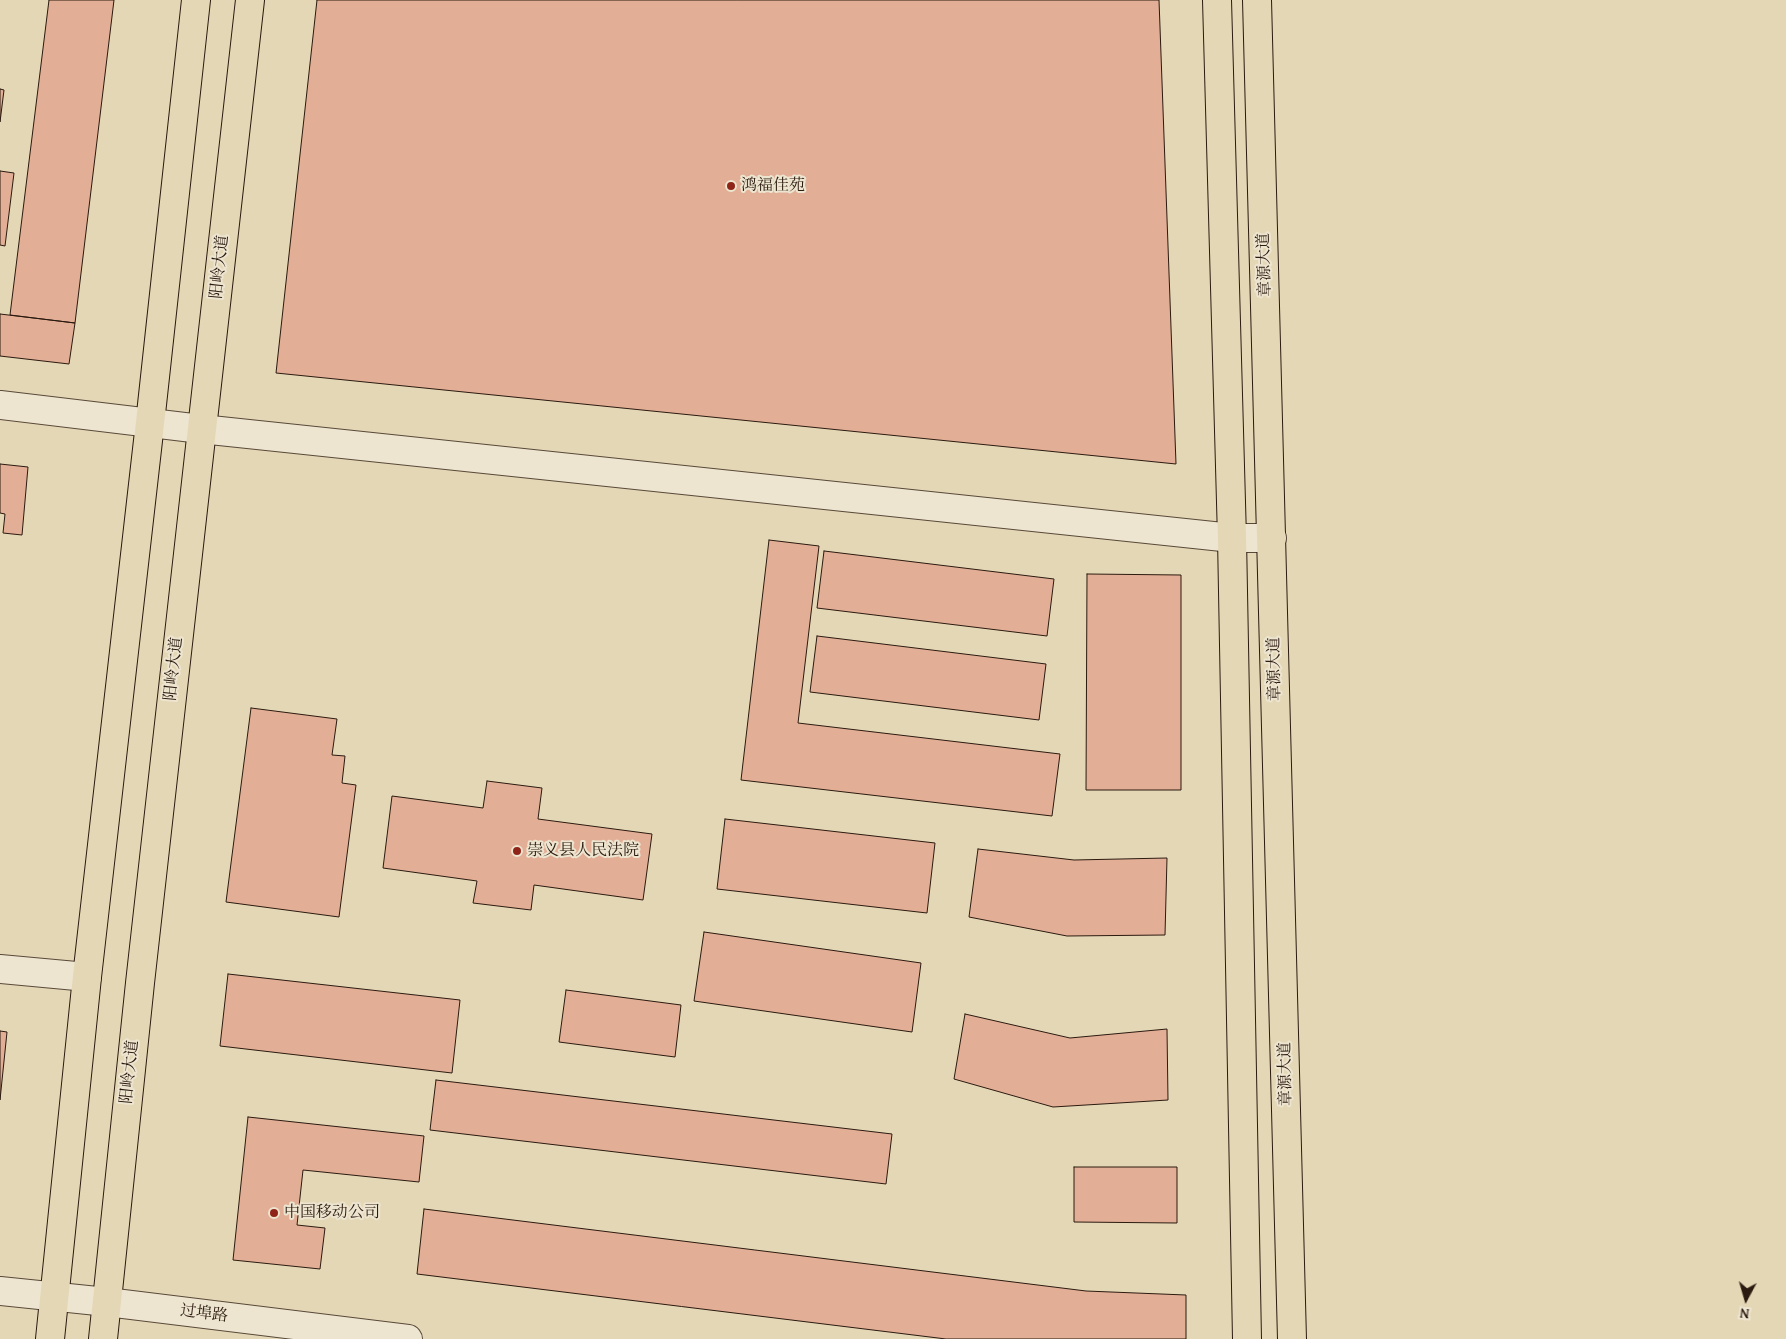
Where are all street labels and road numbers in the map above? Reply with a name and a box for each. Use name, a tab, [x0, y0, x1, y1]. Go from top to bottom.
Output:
street label: 章源大道	[1254, 233, 1276, 297]
street label: 阳岭大道	[207, 234, 233, 300]
street label: 阳岭大道	[161, 636, 187, 702]
street label: 章源大道	[1265, 637, 1285, 701]
street label: 阳岭大道	[117, 1039, 143, 1105]
street label: 章源大道	[1276, 1042, 1296, 1106]
street label: 过埠路	[179, 1302, 229, 1326]

